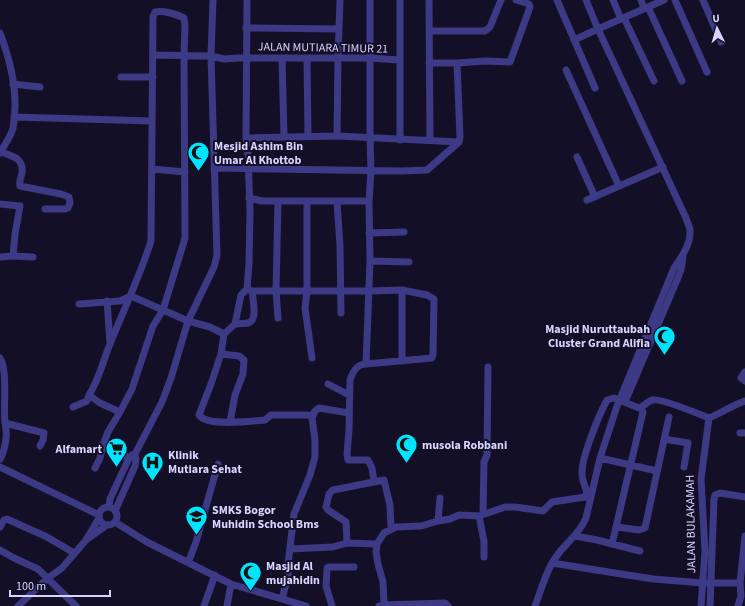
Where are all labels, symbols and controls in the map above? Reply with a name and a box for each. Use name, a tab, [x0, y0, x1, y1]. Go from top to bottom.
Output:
north arrow	[697, 8, 737, 48]
text: U	[712, 11, 720, 26]
street label: JALAN MUTIARA TIMUR 21	[258, 38, 388, 58]
place label: Mesjid Ashim Bin Umar Al Khottob	[214, 138, 303, 169]
mosque icon: Mesjid Ashim Bin Umar Al Khottob	[186, 140, 212, 173]
place label: Masjid Nuruttaubah Cluster Grand Alifia	[545, 321, 650, 352]
mosque icon: Masjid Nuruttaubah Cluster Grand Alifia	[652, 323, 678, 356]
mosque icon: musola Robbani	[393, 432, 419, 465]
supermarket icon: Alfamart	[104, 436, 130, 469]
place label: musola Robbani	[422, 437, 507, 454]
place label: Alfamart	[55, 441, 102, 458]
place label: Klinik Mutiara Sehat	[168, 447, 242, 478]
hospital icon: Klinik Mutiara Sehat	[139, 449, 165, 482]
street label: JALAN BULAKAMAH	[682, 475, 700, 573]
place label: SMKS Bogor Muhidin School Bms	[212, 502, 319, 533]
school or university icon: SMKS Bogor Muhidin School Bms	[183, 504, 209, 537]
place label: Masjid Al mujahidin	[266, 558, 320, 589]
mosque icon: Masjid Al mujahidin	[237, 560, 263, 593]
scale bar	[10, 572, 110, 598]
text: 100 m	[16, 578, 46, 595]

